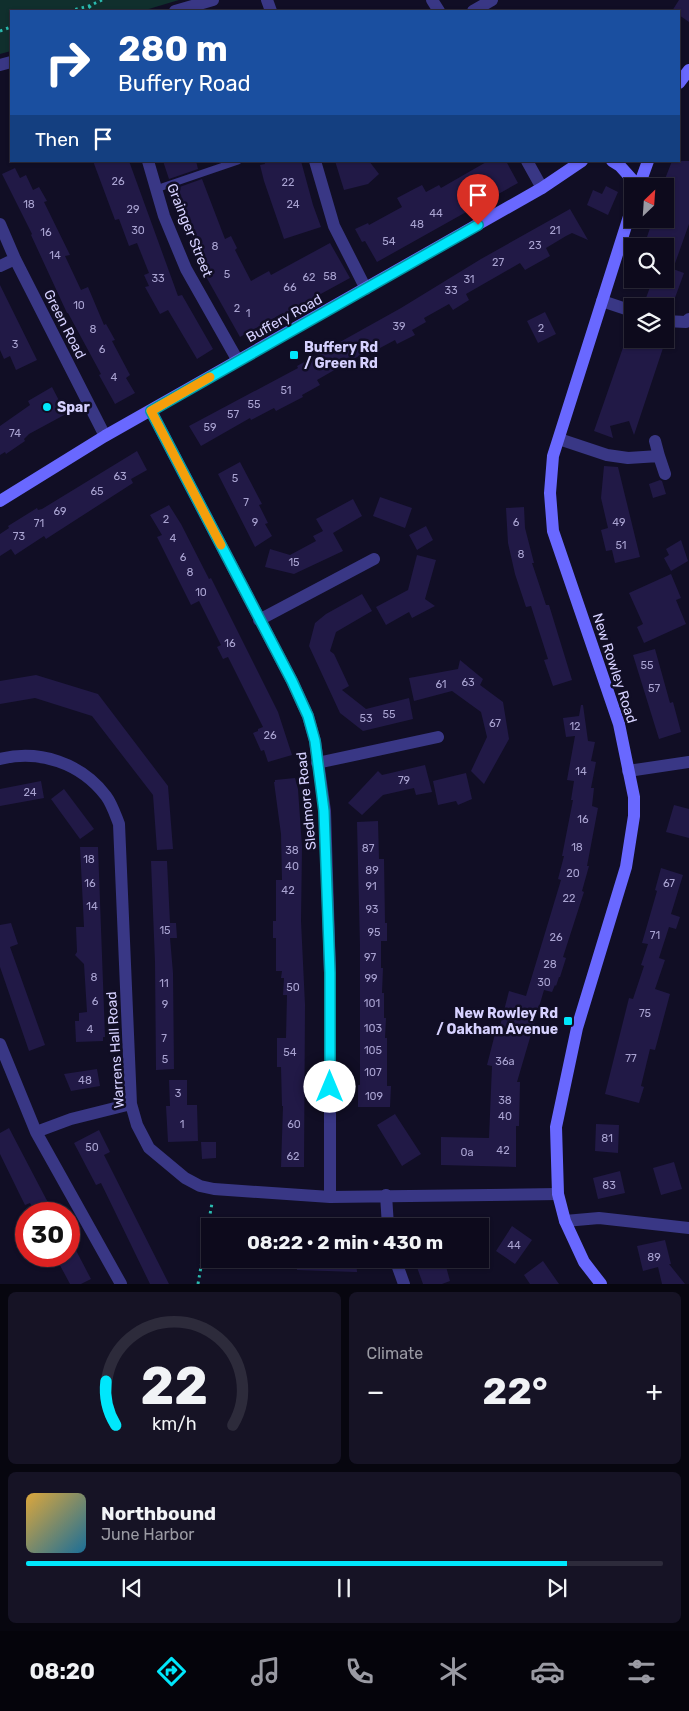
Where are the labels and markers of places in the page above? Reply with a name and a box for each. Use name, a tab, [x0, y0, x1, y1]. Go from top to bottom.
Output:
pin	[457, 174, 499, 225]
place label: Buffery Rd / Green Rd	[304, 339, 378, 372]
marker: Buffery Rd / Green Rd	[288, 349, 300, 361]
place label: Spar	[57, 399, 90, 416]
marker: Spar	[41, 401, 53, 413]
place label: New Rowley Rd / Oakham Avenue	[436, 1005, 558, 1038]
marker: New Rowley Rd / Oakham Avenue	[562, 1015, 574, 1027]

